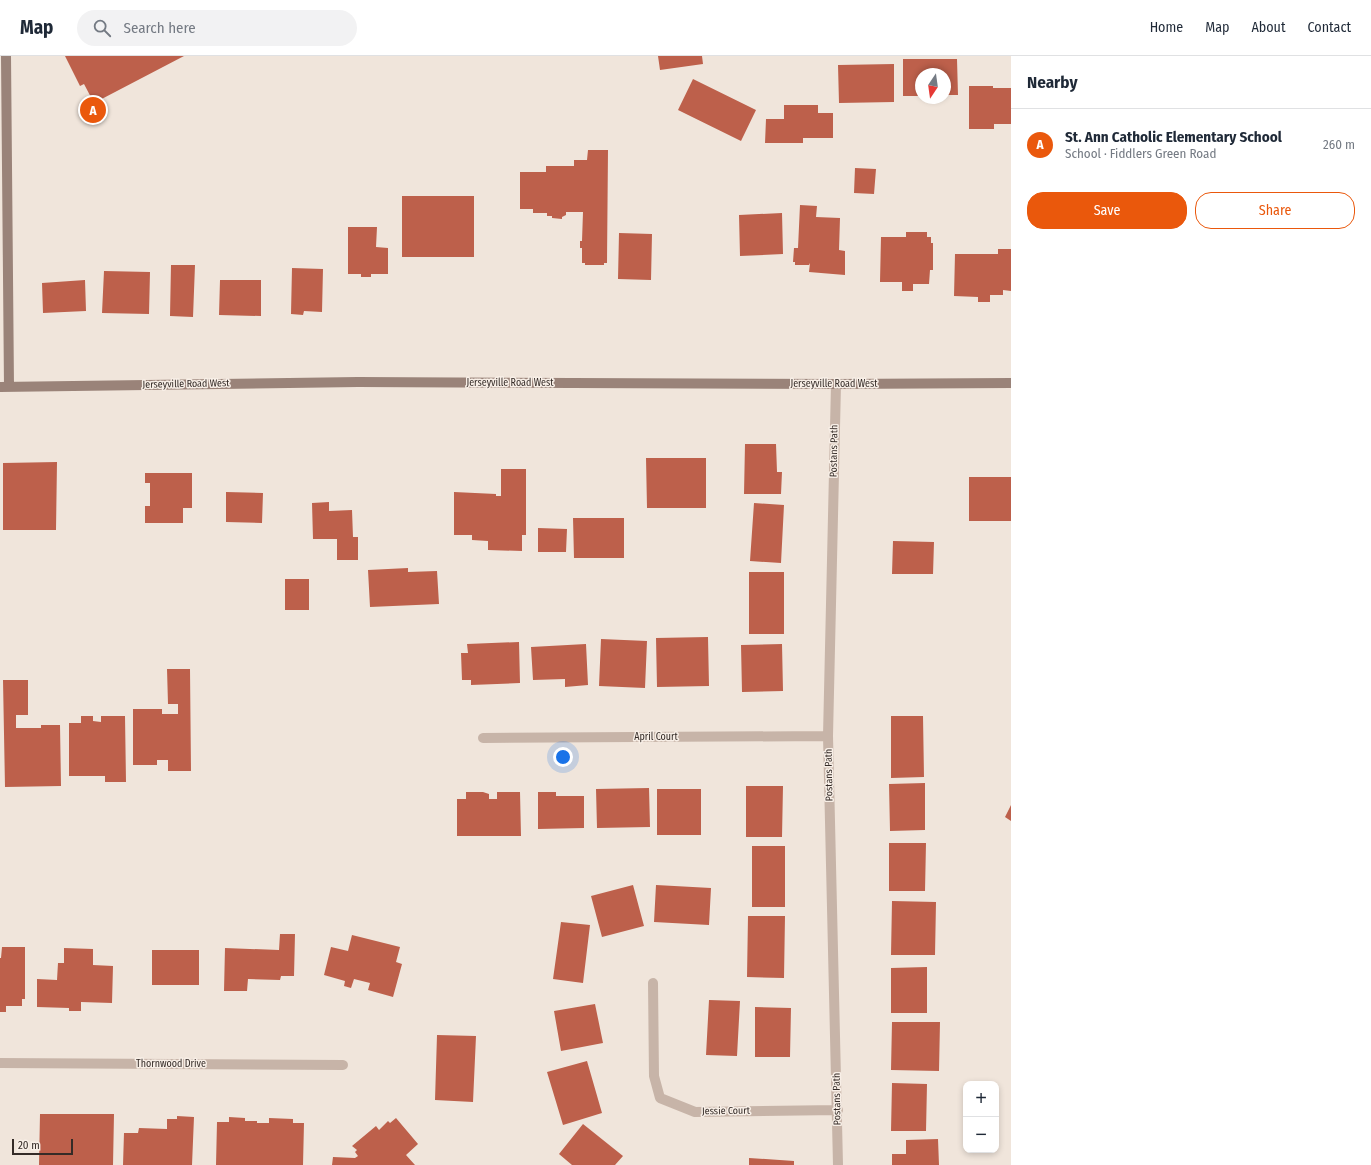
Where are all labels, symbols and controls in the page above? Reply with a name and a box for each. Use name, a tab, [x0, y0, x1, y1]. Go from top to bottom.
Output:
search box	[77, 10, 357, 46]
text: Map	[20, 16, 53, 39]
icon: search	[91, 17, 113, 39]
text: Search here	[123, 19, 196, 37]
text: Home	[1150, 19, 1183, 36]
text: Map	[1205, 19, 1229, 36]
text: About	[1251, 19, 1286, 36]
text: Contact	[1308, 19, 1351, 36]
north arrow	[915, 68, 951, 104]
text: Nearby	[1027, 72, 1078, 93]
pin: A	[80, 95, 106, 125]
text: St. Ann Catholic Elementary School	[1065, 128, 1282, 146]
text: A	[1036, 137, 1044, 152]
text: 260 m	[1323, 137, 1355, 152]
text: School · Fiddlers Green Road	[1065, 146, 1216, 161]
button: Save	[1027, 192, 1187, 229]
button: Share	[1195, 192, 1355, 229]
street label: Jerseyville Road West	[142, 377, 230, 391]
street label: Jerseyville Road West	[466, 377, 554, 389]
street label: Jerseyville Road West	[790, 378, 878, 390]
street label: Postans Path	[828, 425, 840, 477]
street label: April Court	[634, 731, 679, 743]
your location	[553, 747, 573, 767]
street label: Postans Path	[823, 749, 835, 801]
street label: Thornwood Drive	[136, 1058, 206, 1070]
street label: Postans Path	[831, 1073, 843, 1125]
map controls	[963, 1081, 999, 1153]
button: +	[963, 1081, 999, 1117]
street label: Jessie Court	[702, 1105, 751, 1117]
button: −	[963, 1117, 999, 1153]
scale bar	[12, 1137, 73, 1156]
text: 20 m	[18, 1139, 40, 1152]

